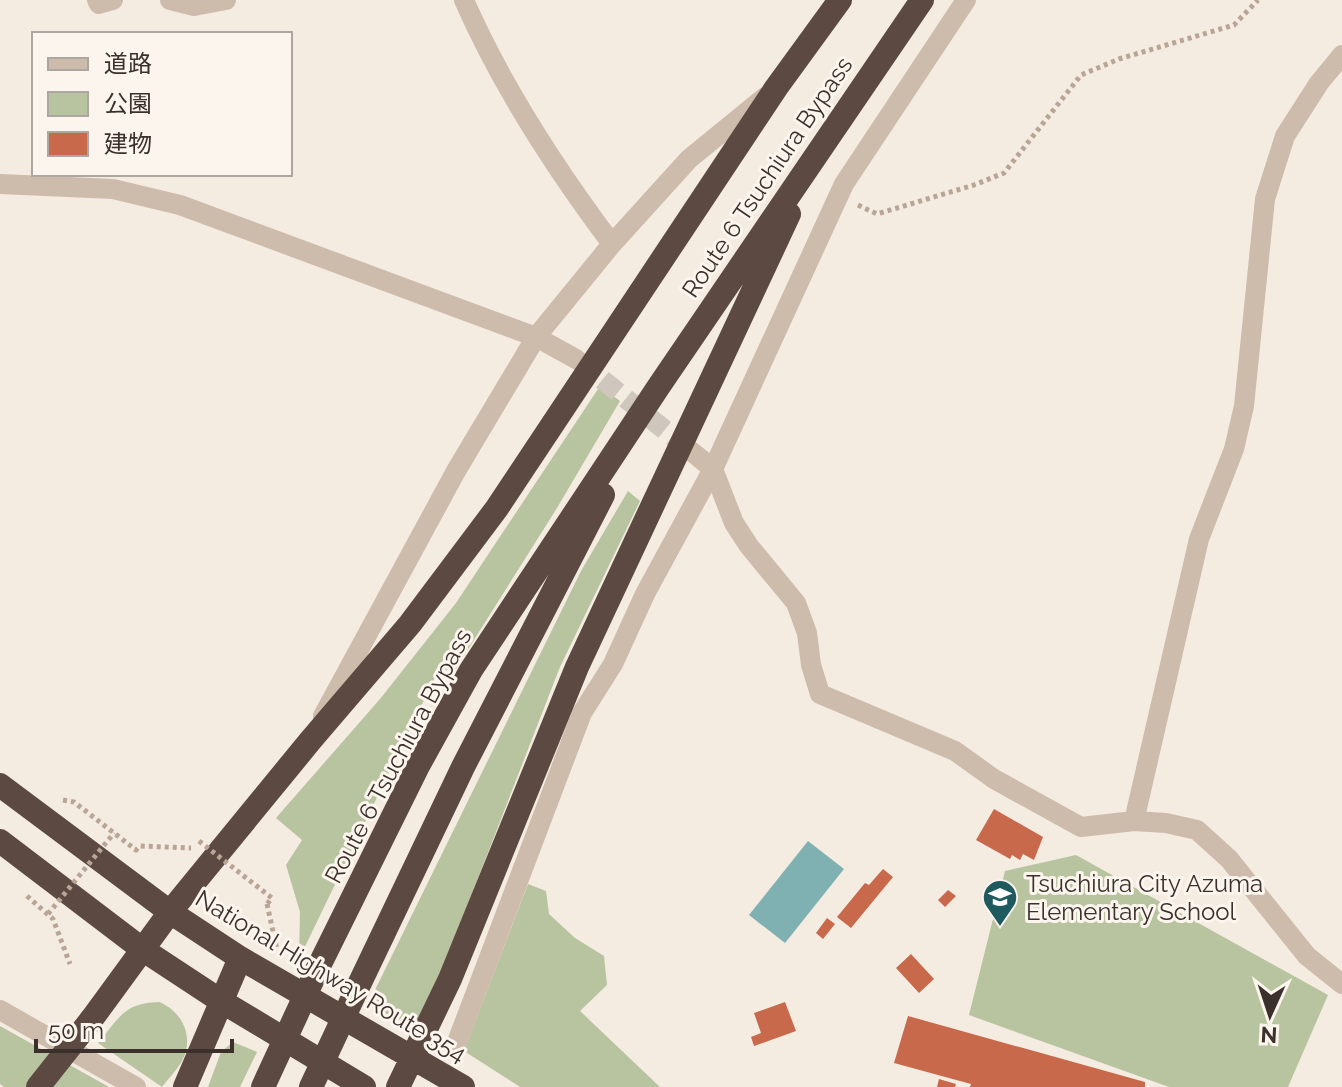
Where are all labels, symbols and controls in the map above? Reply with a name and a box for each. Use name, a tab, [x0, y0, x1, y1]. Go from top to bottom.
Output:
legend	[32, 32, 292, 176]
text: 道路	[104, 49, 152, 78]
street label: Route 6 Tsuchiura Bypass	[676, 51, 858, 303]
text: 公園	[104, 89, 152, 118]
text: 建物	[104, 129, 152, 158]
street label: Route 6 Tsuchiura Bypass	[319, 624, 477, 888]
place label: Tsuchiura City Azuma Elementary School	[1026, 869, 1263, 926]
school or university icon: Tsuchiura City Azuma Elementary School	[981, 878, 1019, 928]
street label: National Highway Route 354	[190, 884, 472, 1068]
north arrow	[1230, 975, 1310, 1055]
scale bar	[36, 1003, 232, 1053]
text: 50 m	[48, 1016, 104, 1045]
text: N	[1260, 1022, 1278, 1048]

